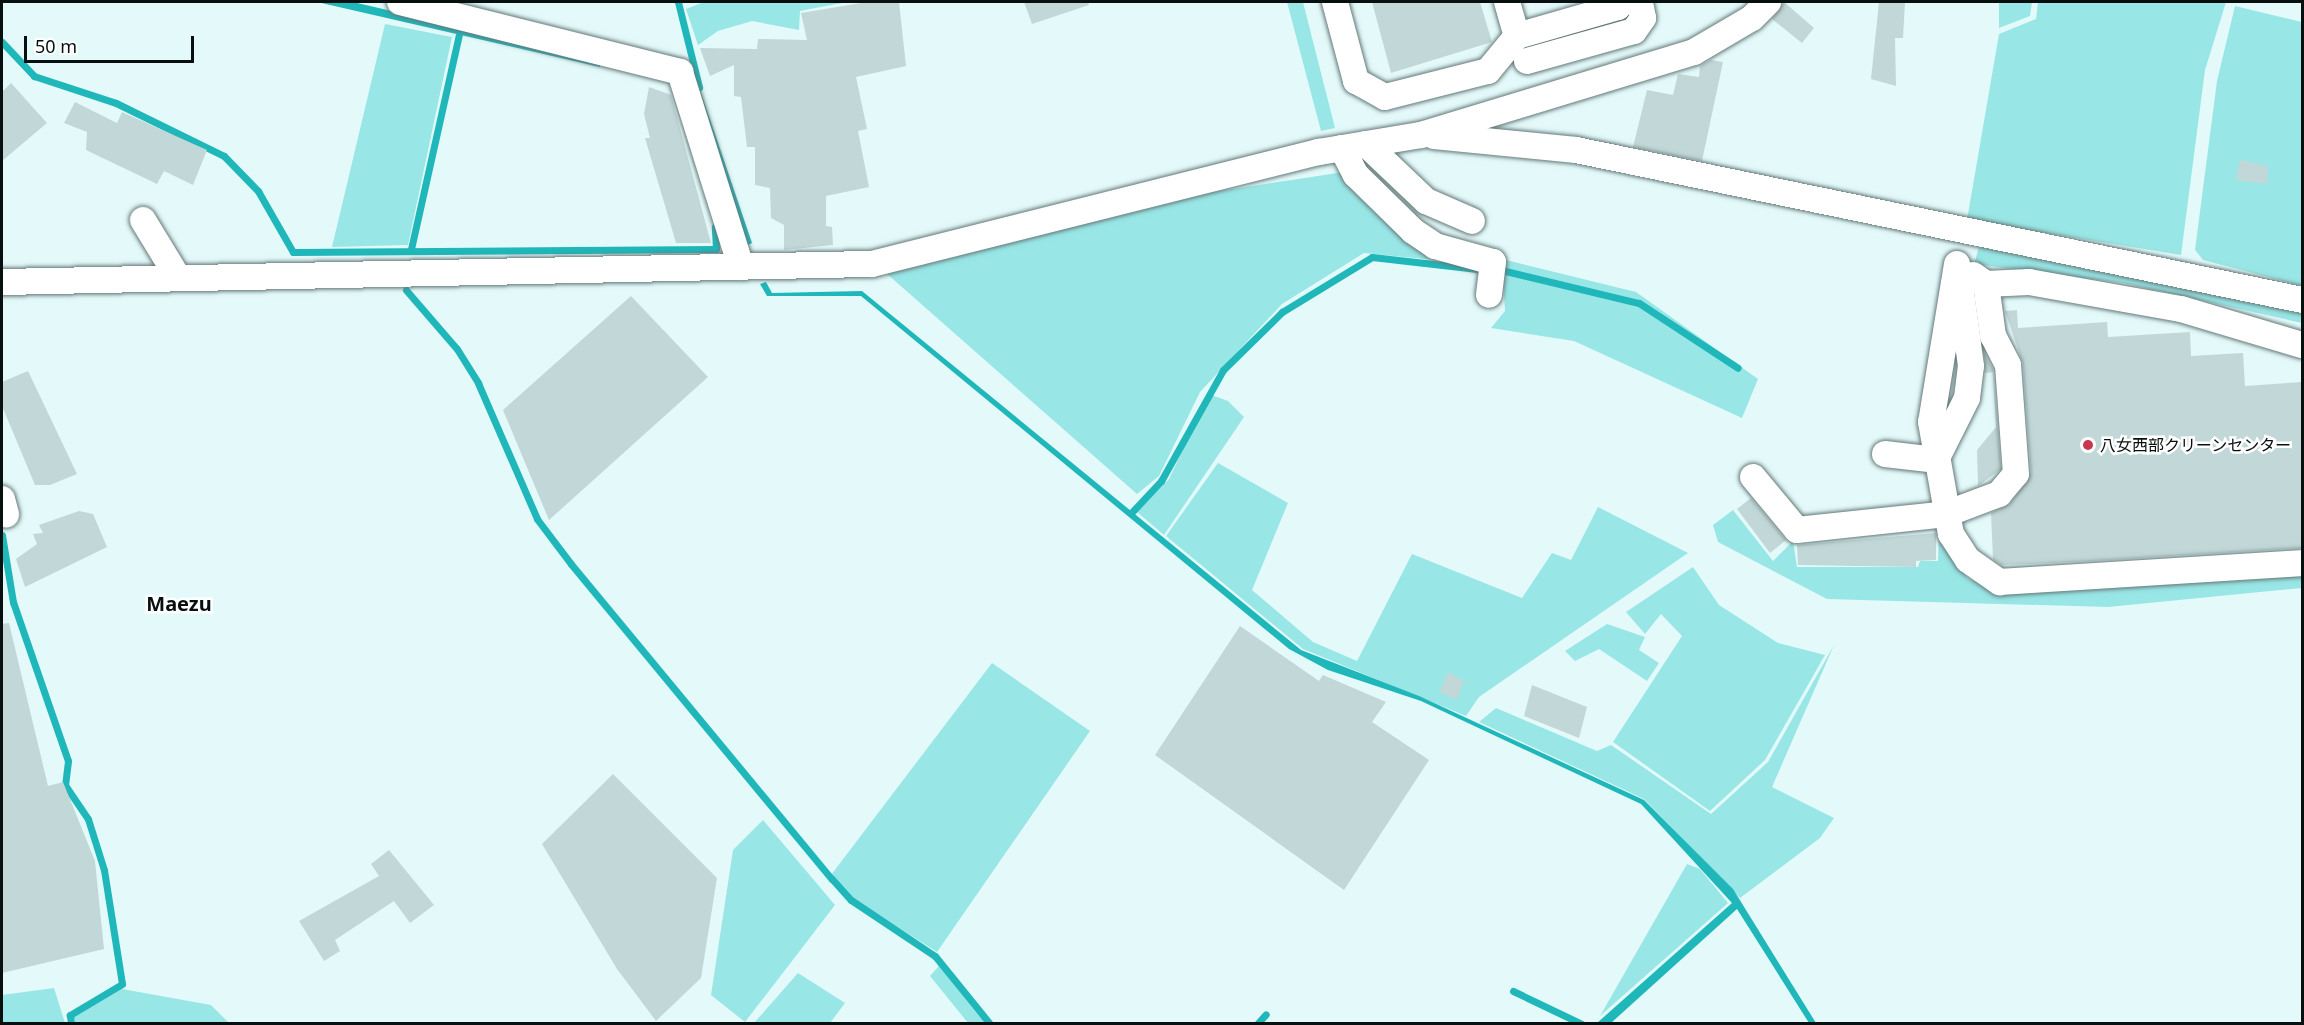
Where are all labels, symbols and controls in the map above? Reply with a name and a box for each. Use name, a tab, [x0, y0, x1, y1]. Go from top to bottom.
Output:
scale bar	[27, 24, 196, 62]
text: 50 m	[35, 34, 77, 58]
place label: 八女西部クリーンセンター	[2100, 435, 2292, 455]
marker: 八女西部クリーンセンター	[2081, 438, 2095, 452]
district label: Maezu	[146, 591, 212, 615]

